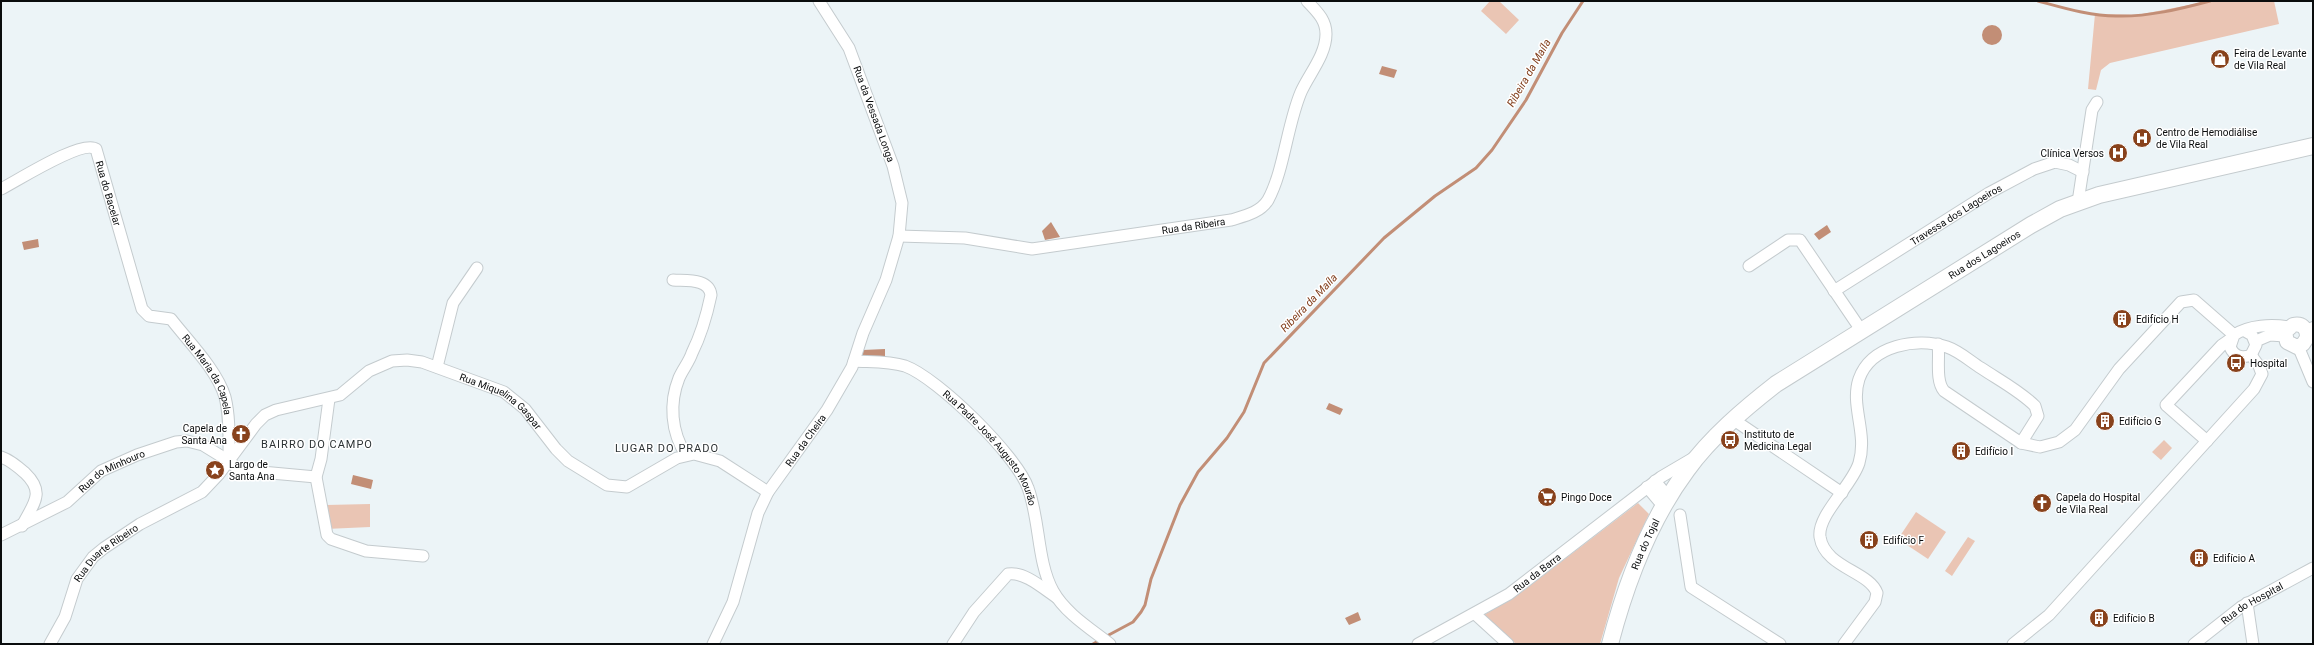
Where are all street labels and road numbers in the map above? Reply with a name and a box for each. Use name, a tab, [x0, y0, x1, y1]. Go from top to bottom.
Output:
street label: Rua da Vessada Longa	[851, 64, 897, 164]
street label: Rua do Bacelar	[94, 159, 123, 227]
street label: Travessa dos Lagoeiros	[1908, 182, 2003, 247]
street label: Rua da Ribeira	[1161, 215, 1226, 236]
street label: Rua dos Lagoeiros	[1946, 228, 2022, 281]
street label: Rua Maria da Capela	[180, 332, 233, 415]
street label: Rua Miquelina Gaspar	[458, 371, 544, 432]
street label: Rua Padre José Augusto Mourão	[941, 388, 1038, 507]
street label: Rua da Cheira	[783, 412, 828, 468]
street label: Rua do Minhouro	[76, 447, 146, 494]
street label: Rua do Tojal	[1629, 517, 1661, 571]
street label: Rua Duarte Ribeiro	[71, 521, 140, 584]
street label: Rua da Barra	[1511, 551, 1563, 594]
street label: Rua do Hospital	[2219, 580, 2285, 626]

